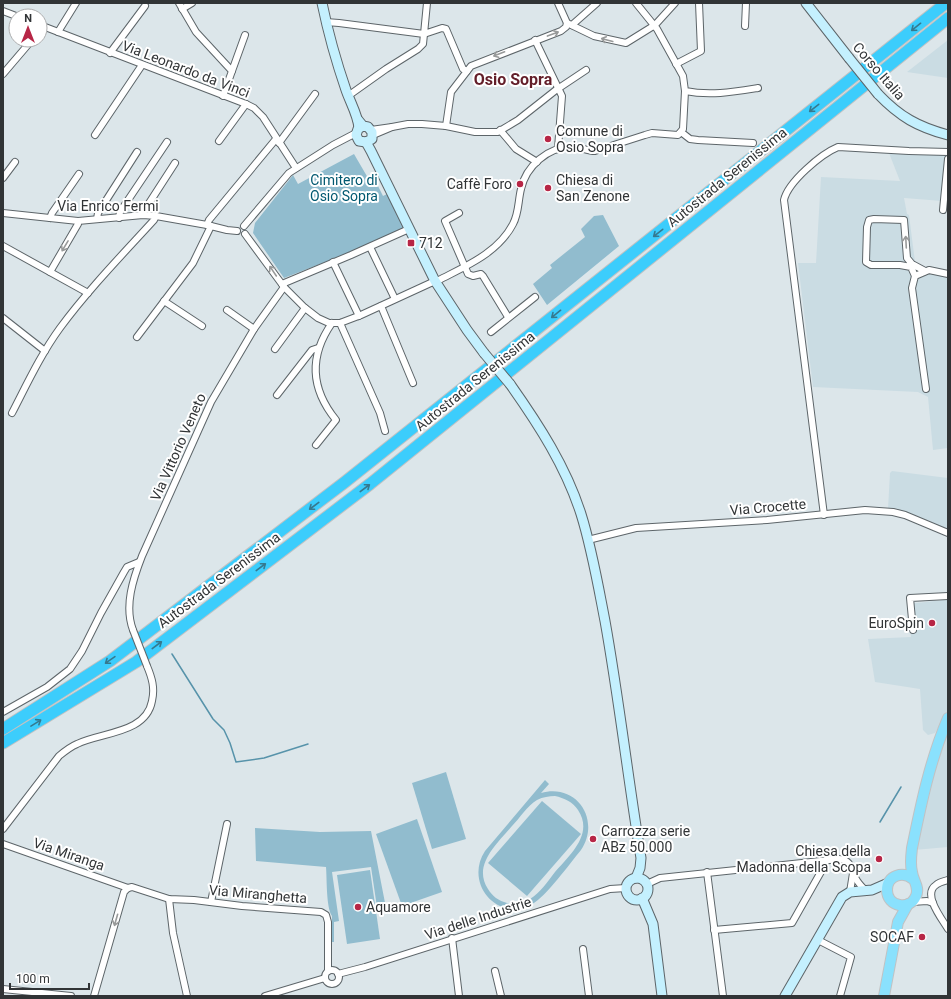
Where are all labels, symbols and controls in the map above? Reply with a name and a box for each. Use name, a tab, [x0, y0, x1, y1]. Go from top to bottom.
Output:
north arrow	[8, 8, 48, 48]
text: N	[24, 12, 32, 25]
one-way arrow	[911, 23, 922, 32]
one-way arrow	[547, 29, 559, 37]
one-way arrow	[601, 36, 614, 43]
street label: Via Leonardo da Vinci	[120, 37, 252, 101]
street label: Corso Italia	[850, 39, 908, 103]
one-way arrow	[493, 51, 505, 59]
district label: Osio Sopra	[474, 70, 553, 89]
one-way arrow	[809, 104, 820, 113]
place label: Comune di Osio Sopra	[556, 123, 624, 155]
street label: Autostrada Serenissima	[664, 124, 790, 230]
marker: Comune di Osio Sopra	[543, 134, 553, 144]
park label: Cimitero di Osio Sopra	[310, 172, 378, 204]
place label: Chiesa di San Zenone	[556, 172, 630, 204]
place label: Caffè Foro	[447, 176, 512, 192]
marker: Caffè Foro	[515, 179, 525, 189]
marker: Chiesa di San Zenone	[543, 183, 553, 193]
street label: Via Enrico Fermi	[57, 198, 159, 214]
one-way arrow	[652, 229, 663, 237]
place label: 712	[419, 235, 443, 251]
one-way arrow	[902, 236, 909, 249]
marker: 712	[406, 238, 416, 248]
one-way arrow	[61, 240, 69, 251]
one-way arrow	[269, 266, 277, 277]
one-way arrow	[551, 309, 562, 318]
street label: Autostrada Serenissima	[412, 328, 538, 434]
street label: Via Vittorio Veneto	[147, 391, 209, 503]
one-way arrow	[359, 484, 370, 492]
street label: Via Crocette	[729, 496, 807, 518]
one-way arrow	[308, 501, 319, 510]
street label: Autostrada Serenissima	[155, 529, 283, 631]
one-way arrow	[255, 563, 266, 571]
place label: EuroSpin	[869, 615, 924, 631]
marker: EuroSpin	[927, 618, 937, 628]
one-way arrow	[152, 641, 163, 650]
one-way arrow	[105, 656, 116, 664]
one-way arrow	[30, 719, 42, 727]
place label: Carrozza serie ABz 50.000	[601, 823, 690, 855]
street label: Via Miranga	[31, 834, 107, 874]
marker: Carrozza serie ABz 50.000	[588, 834, 598, 844]
place label: Chiesa della Madonna della Scopa	[736, 843, 871, 875]
marker: Chiesa della Madonna della Scopa	[874, 854, 884, 864]
street label: Via Miranghetta	[208, 882, 308, 906]
street label: Via delle Industrie	[423, 893, 533, 943]
place label: Aquamore	[366, 899, 431, 915]
marker: Aquamore	[353, 902, 363, 912]
one-way arrow	[112, 913, 119, 926]
place label: SOCAF	[870, 929, 914, 945]
marker: SOCAF	[917, 932, 927, 942]
scale bar	[10, 965, 89, 991]
text: 100 m	[16, 972, 50, 986]

